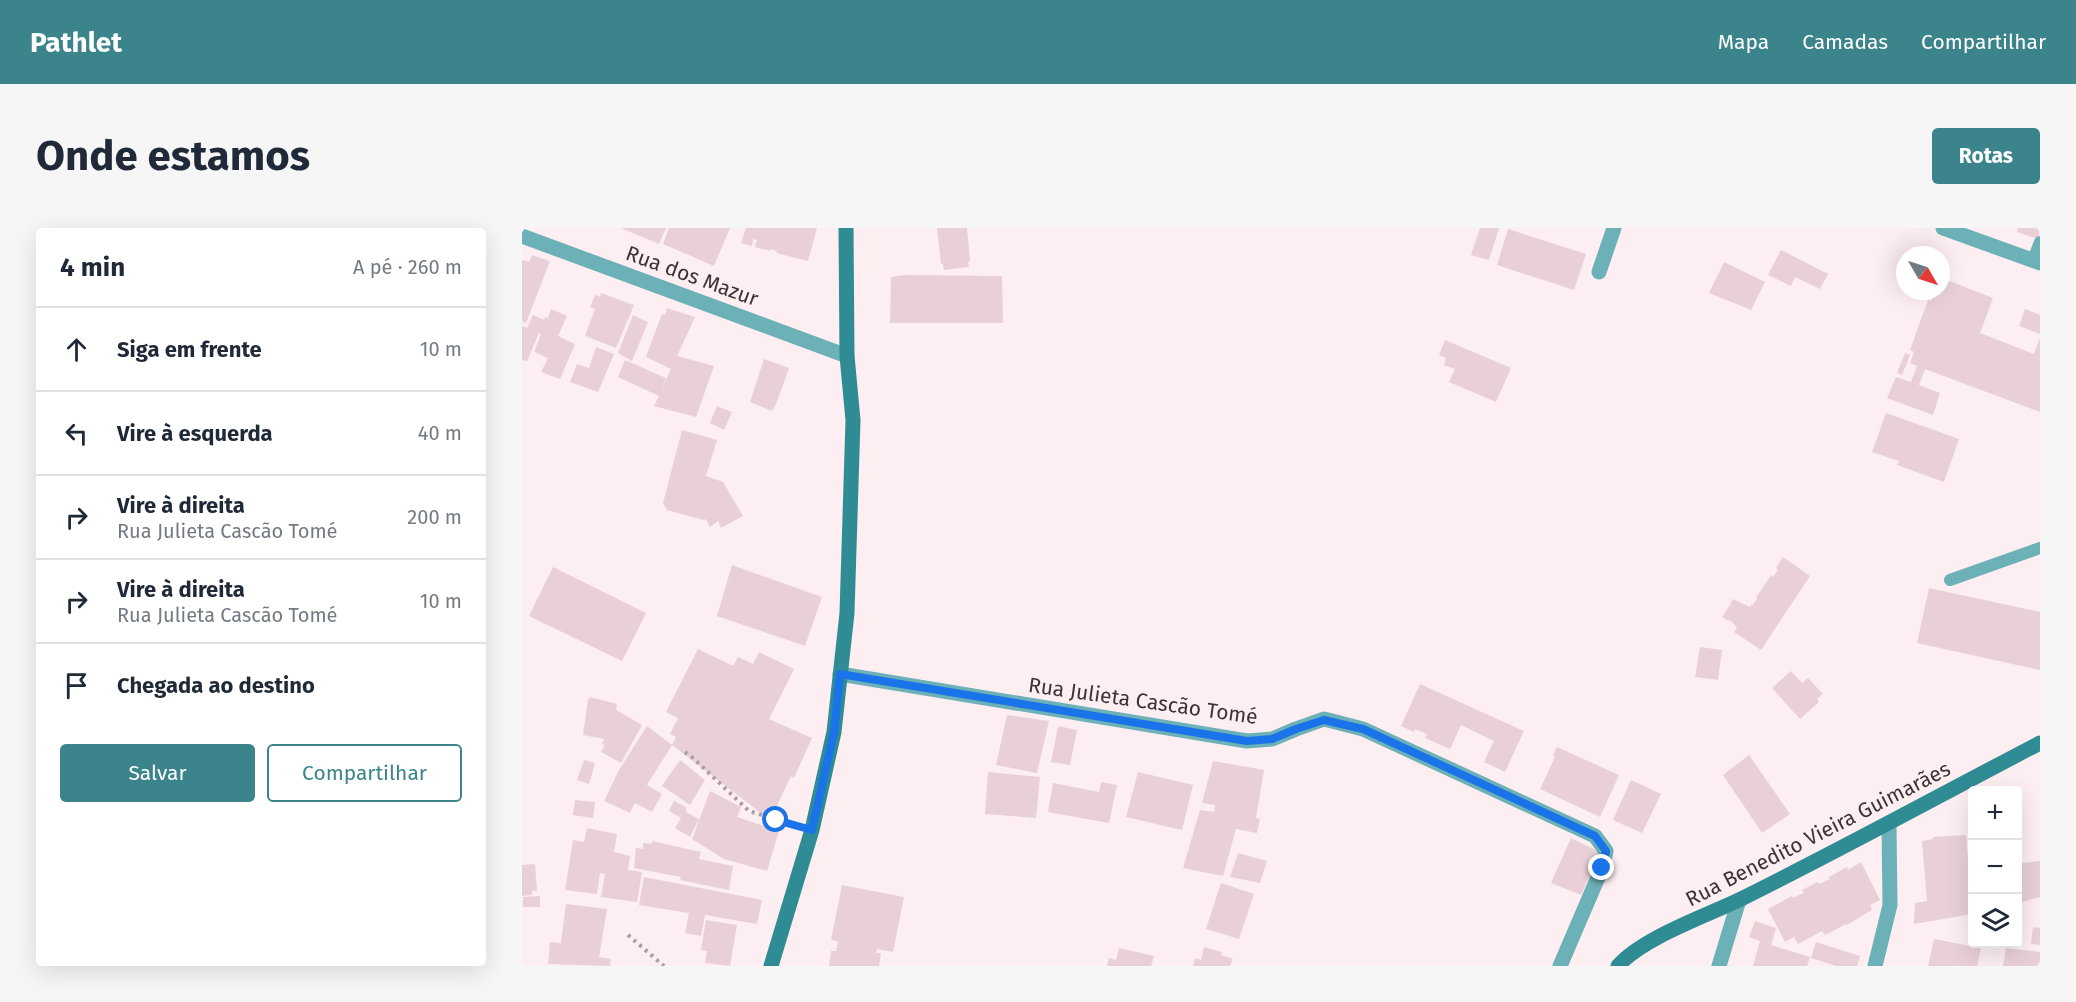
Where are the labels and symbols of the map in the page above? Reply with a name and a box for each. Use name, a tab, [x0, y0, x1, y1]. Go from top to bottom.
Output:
street label: Rua dos Mazur	[622, 240, 762, 312]
north arrow	[1896, 246, 1950, 300]
street label: Rua Julieta Cascão Tomé	[1027, 672, 1259, 730]
street label: Rua Benedito Vieira Guimarães	[1681, 756, 1955, 912]
route start	[762, 806, 788, 832]
route end	[1588, 854, 1614, 880]

